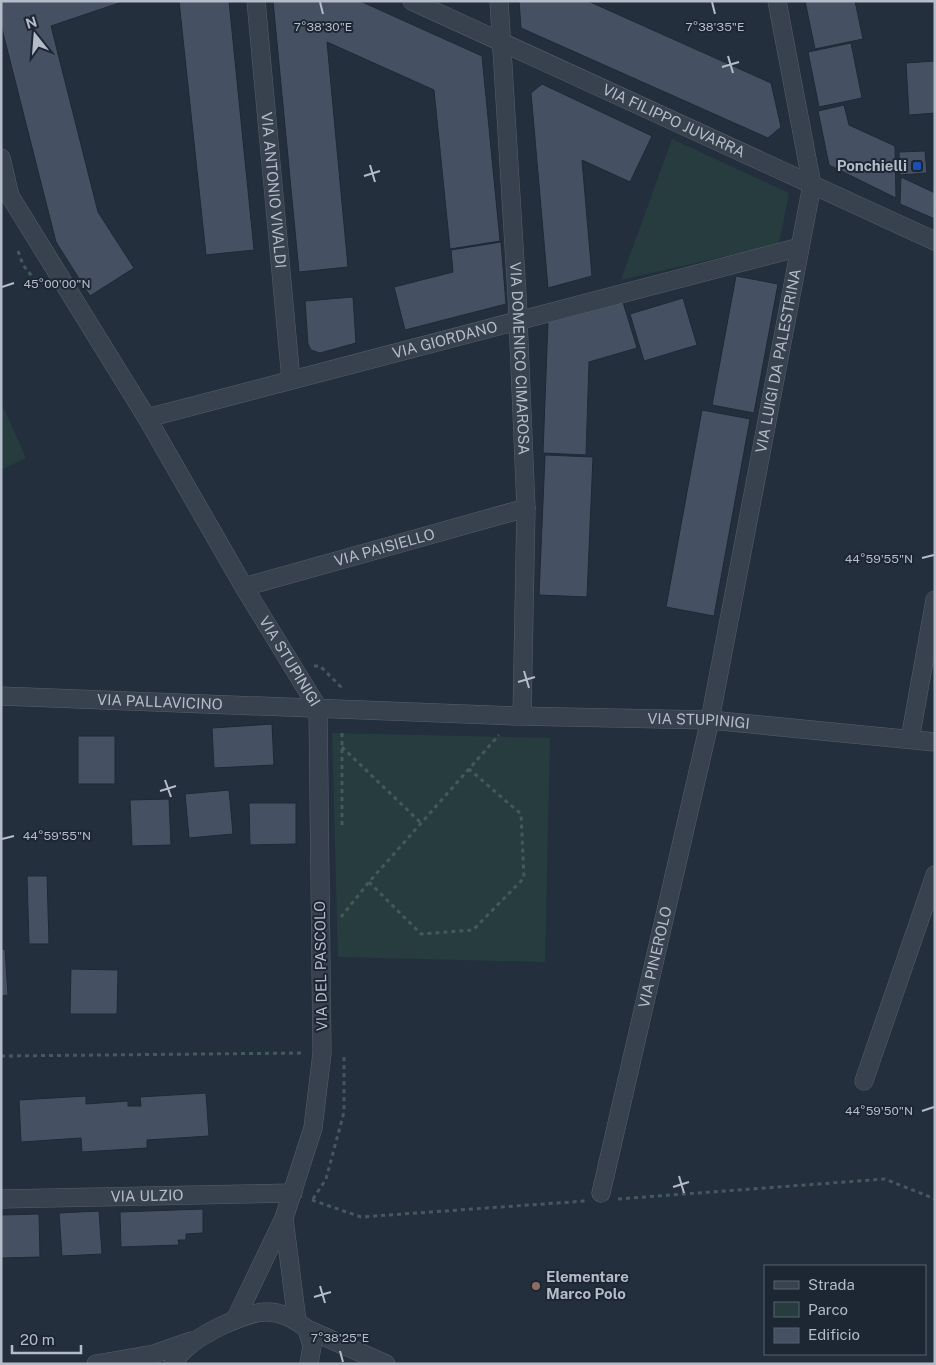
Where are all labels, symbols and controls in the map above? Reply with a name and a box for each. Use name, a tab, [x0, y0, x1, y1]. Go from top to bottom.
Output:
north arrow	[10, 10, 60, 60]
text: N	[24, 13, 39, 32]
text: 7°38'30"E	[294, 20, 352, 34]
text: 7°38'35"E	[686, 20, 744, 34]
street label: VIA FILIPPO JUVARRA	[600, 81, 748, 161]
street label: VIA ANTONIO VIVALDI	[258, 111, 290, 269]
place label: Ponchielli	[837, 157, 907, 174]
marker: Ponchielli	[911, 160, 923, 172]
street label: VIA DOMENICO CIMAROSA	[507, 261, 533, 456]
street label: VIA LUIGI DA PALESTRINA	[752, 267, 804, 454]
text: 45°00'00"N	[23, 277, 91, 291]
street label: VIA GIORDANO	[390, 318, 499, 361]
street label: VIA PAISIELLO	[332, 525, 437, 569]
text: 44°59'55"N	[845, 552, 913, 566]
street label: VIA STUPINIGI	[256, 613, 324, 709]
street label: VIA PALLAVICINO	[97, 691, 223, 713]
street label: VIA STUPINIGI	[647, 710, 751, 732]
text: 44°59'55"N	[23, 829, 91, 843]
street label: VIA DEL PASCOLO	[311, 901, 330, 1031]
street label: VIA PINEROLO	[635, 905, 675, 1009]
text: 44°59'50"N	[845, 1104, 913, 1118]
street label: VIA ULZIO	[110, 1186, 183, 1205]
legend	[764, 1265, 926, 1355]
place label: Elementare Marco Polo	[546, 1268, 629, 1302]
text: Strada	[808, 1276, 855, 1293]
marker: Elementare Marco Polo	[530, 1280, 542, 1292]
text: Parco	[808, 1301, 848, 1318]
scale bar	[12, 1322, 81, 1354]
text: Edificio	[808, 1326, 860, 1343]
text: 20 m	[20, 1331, 55, 1348]
text: 7°38'25"E	[311, 1331, 369, 1345]

